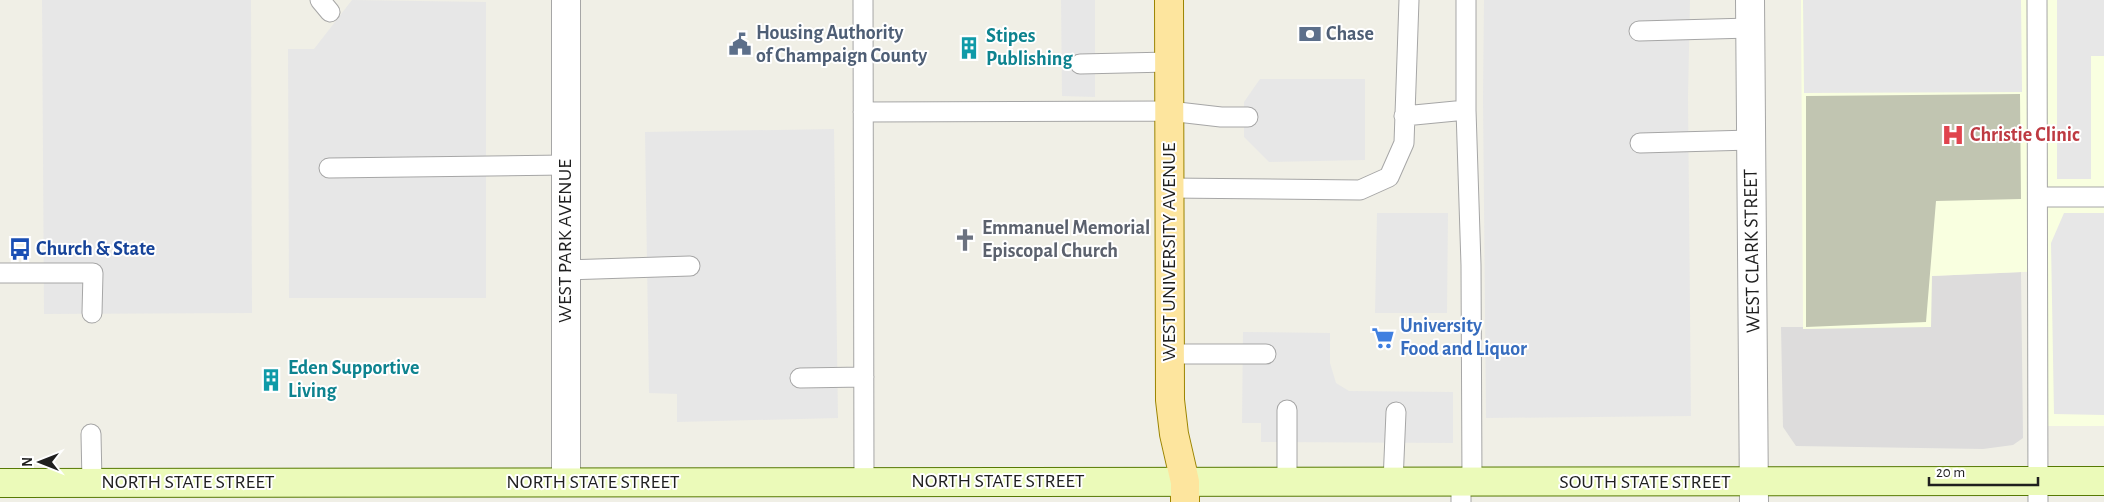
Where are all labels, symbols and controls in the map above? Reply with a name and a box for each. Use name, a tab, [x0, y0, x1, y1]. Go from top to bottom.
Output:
bank icon: Chase	[1297, 21, 1323, 47]
place label: Housing Authority of Champaign County	[756, 23, 927, 66]
place label: Chase	[1326, 24, 1374, 44]
place label: Stipes Publishing	[986, 26, 1073, 69]
public building icon: Housing Authority of Champaign County	[727, 31, 753, 57]
building icon: Stipes Publishing	[956, 35, 982, 61]
hospital icon: Christie Clinic	[1940, 122, 1966, 148]
place label: Christie Clinic	[1970, 125, 2080, 145]
street label: WEST UNIVERSITY AVENUE	[1159, 142, 1179, 361]
street label: WEST PARK AVENUE	[555, 159, 575, 323]
street label: WEST CLARK STREET	[1741, 168, 1763, 333]
place label: Emmanuel Memorial Episcopal Church	[982, 218, 1150, 261]
church icon: Emmanuel Memorial Episcopal Church	[952, 227, 978, 253]
bus stop icon: Church & State	[7, 236, 33, 262]
place label: Church & State	[36, 239, 155, 259]
place label: University Food and Liquor	[1400, 316, 1527, 359]
supermarket icon: University Food and Liquor	[1370, 325, 1396, 351]
place label: Eden Supportive Living	[288, 358, 419, 401]
building icon: Eden Supportive Living	[258, 367, 284, 393]
north arrow	[15, 437, 65, 487]
scale bar	[1929, 454, 2038, 486]
text: N	[21, 457, 35, 467]
text: 20 m	[1936, 465, 1965, 480]
street label: NORTH STATE STREET	[911, 471, 1085, 491]
street label: NORTH STATE STREET	[101, 472, 275, 492]
street label: NORTH STATE STREET	[506, 472, 680, 492]
street label: SOUTH STATE STREET	[1559, 472, 1731, 492]

